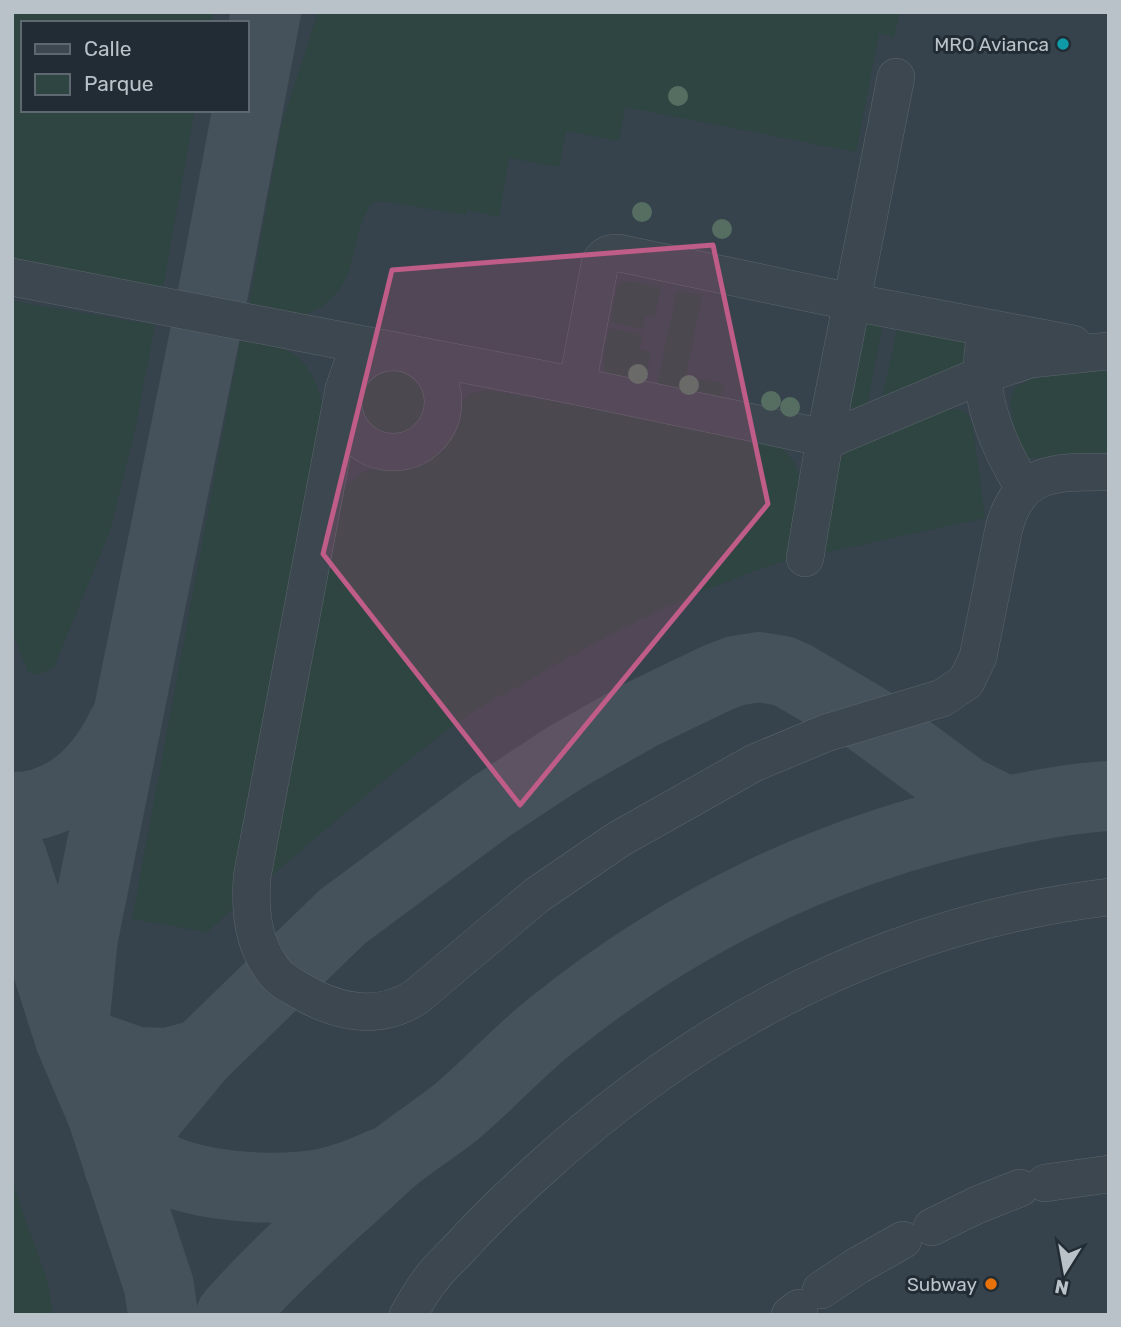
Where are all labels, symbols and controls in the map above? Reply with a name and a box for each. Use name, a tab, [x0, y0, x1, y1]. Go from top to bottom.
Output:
legend	[21, 21, 248, 112]
place label: MRO Avianca	[934, 33, 1049, 56]
text: Calle	[84, 36, 132, 61]
marker: MRO Avianca	[1055, 36, 1071, 52]
text: Parque	[84, 71, 154, 96]
north arrow	[1030, 1236, 1100, 1306]
place label: Subway	[907, 1273, 977, 1296]
text: N	[1053, 1275, 1071, 1300]
marker: Subway	[983, 1276, 999, 1292]

